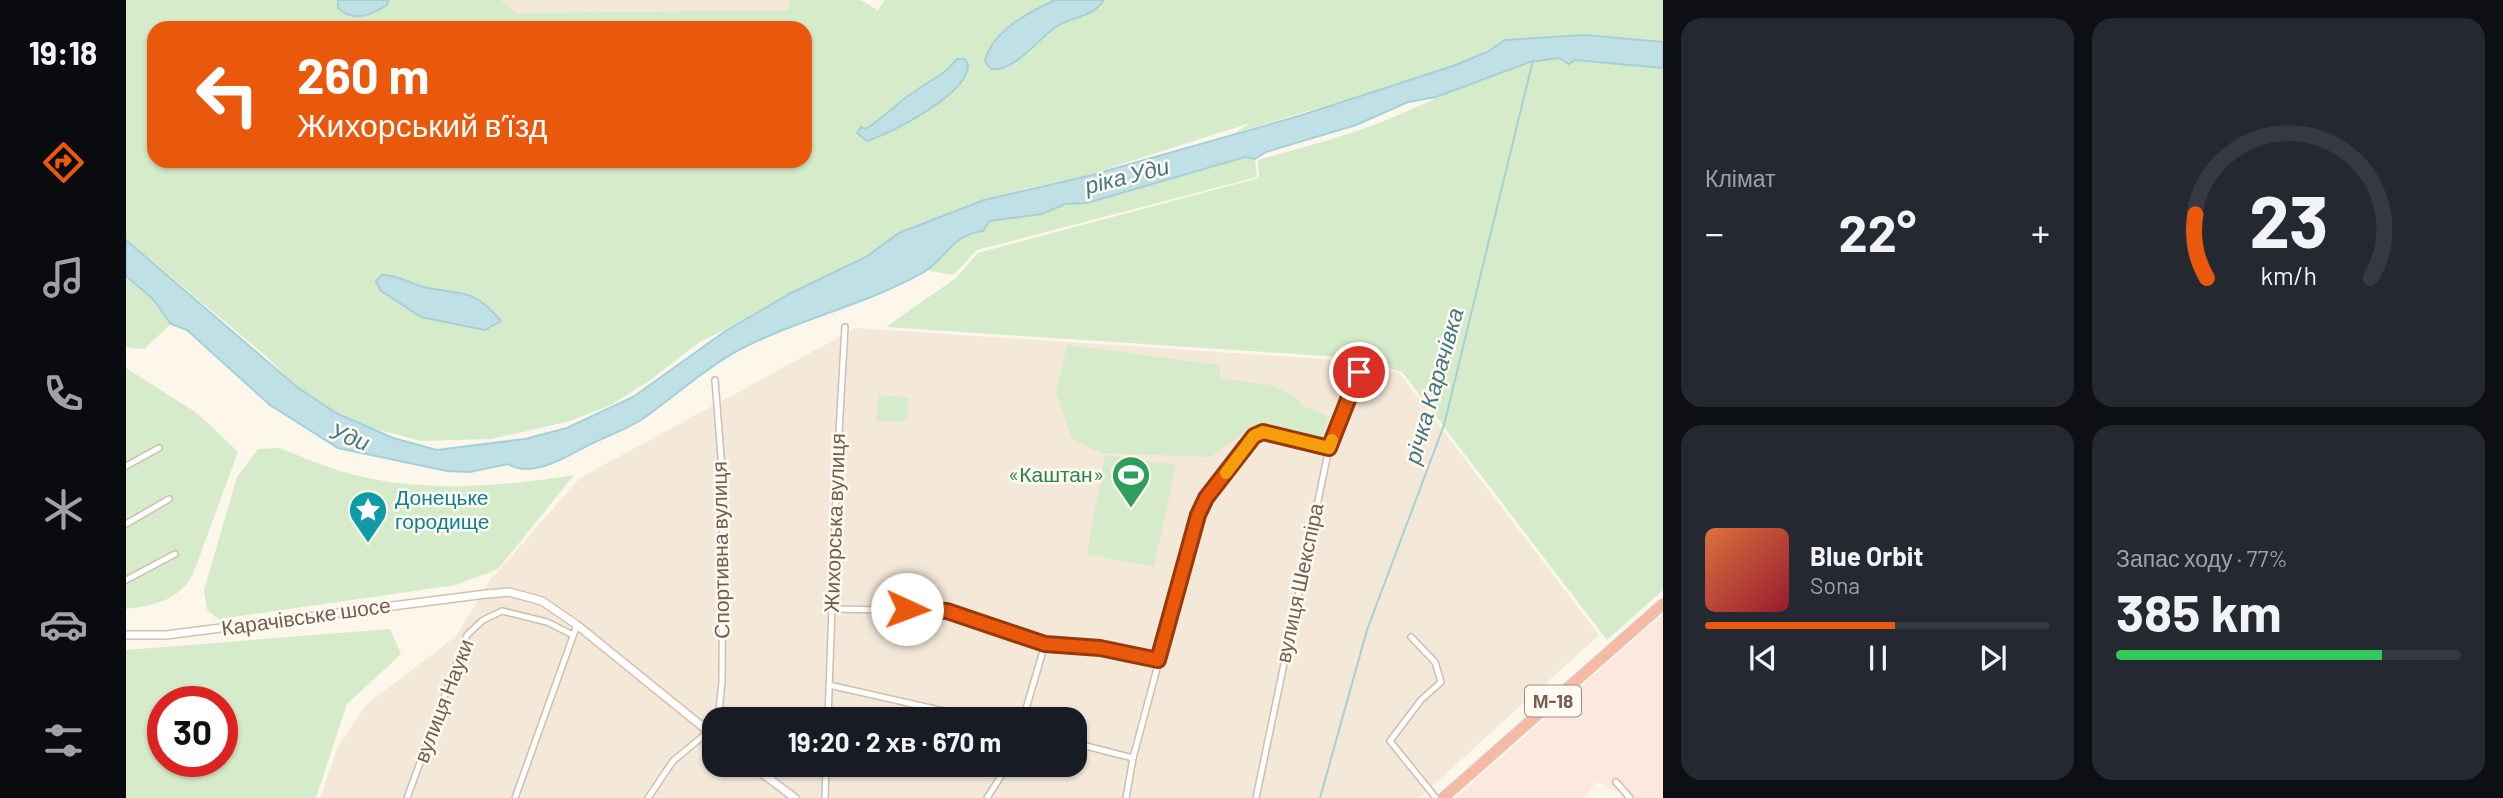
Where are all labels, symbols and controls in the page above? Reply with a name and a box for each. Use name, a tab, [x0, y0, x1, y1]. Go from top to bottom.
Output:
text: 19:18	[29, 33, 97, 71]
text: 260 m	[297, 45, 429, 104]
icon: left	[182, 49, 273, 140]
text: Жихорський в’їзд	[297, 105, 548, 143]
icon: directions	[39, 138, 88, 187]
water label: ріка Уди	[1081, 151, 1172, 199]
text: Клімат	[1705, 164, 1776, 192]
text: 23	[2249, 176, 2328, 264]
text: 22°	[1839, 200, 1916, 262]
text: −	[1705, 209, 1724, 255]
text: +	[2031, 209, 2050, 255]
icon: music	[39, 253, 88, 302]
text: km/h	[2260, 260, 2317, 290]
water label: річка Карачівка	[1397, 304, 1469, 468]
pin	[1329, 342, 1389, 402]
icon: arrive	[1340, 353, 1378, 391]
icon: phone	[39, 369, 88, 418]
water label: Уди	[326, 415, 374, 456]
street label: Жихорська вулиця	[818, 433, 849, 613]
sports icon: «Каштан»	[1110, 454, 1152, 509]
street label: Спортивна вулиця	[705, 461, 734, 639]
place label: «Каштан»	[1008, 461, 1104, 486]
place label: Донецьке городище	[395, 484, 489, 533]
icon: climate	[39, 485, 88, 534]
place icon: Донецьке городище	[347, 489, 389, 544]
street label: вулиця Шекспіра	[1269, 500, 1328, 665]
text: Blue Orbit	[1810, 540, 1923, 571]
text: Запас ходу · 77%	[2116, 544, 2288, 572]
text: Sona	[1810, 571, 1860, 599]
position arrow	[870, 572, 944, 646]
text: 385 km	[2116, 580, 2282, 642]
street label: Карачівське шосе	[219, 591, 392, 640]
icon: car	[39, 600, 88, 649]
street label: вулиця Науки	[408, 635, 478, 766]
icon: previous	[1744, 639, 1782, 677]
icon: pause	[1859, 639, 1897, 677]
icon: next	[1974, 639, 2012, 677]
speed limit sign: 30	[147, 686, 238, 777]
road number: М-18	[1525, 686, 1581, 716]
icon: filters	[39, 716, 88, 765]
text: 19:20 · 2 хв · 670 m	[788, 726, 1001, 757]

